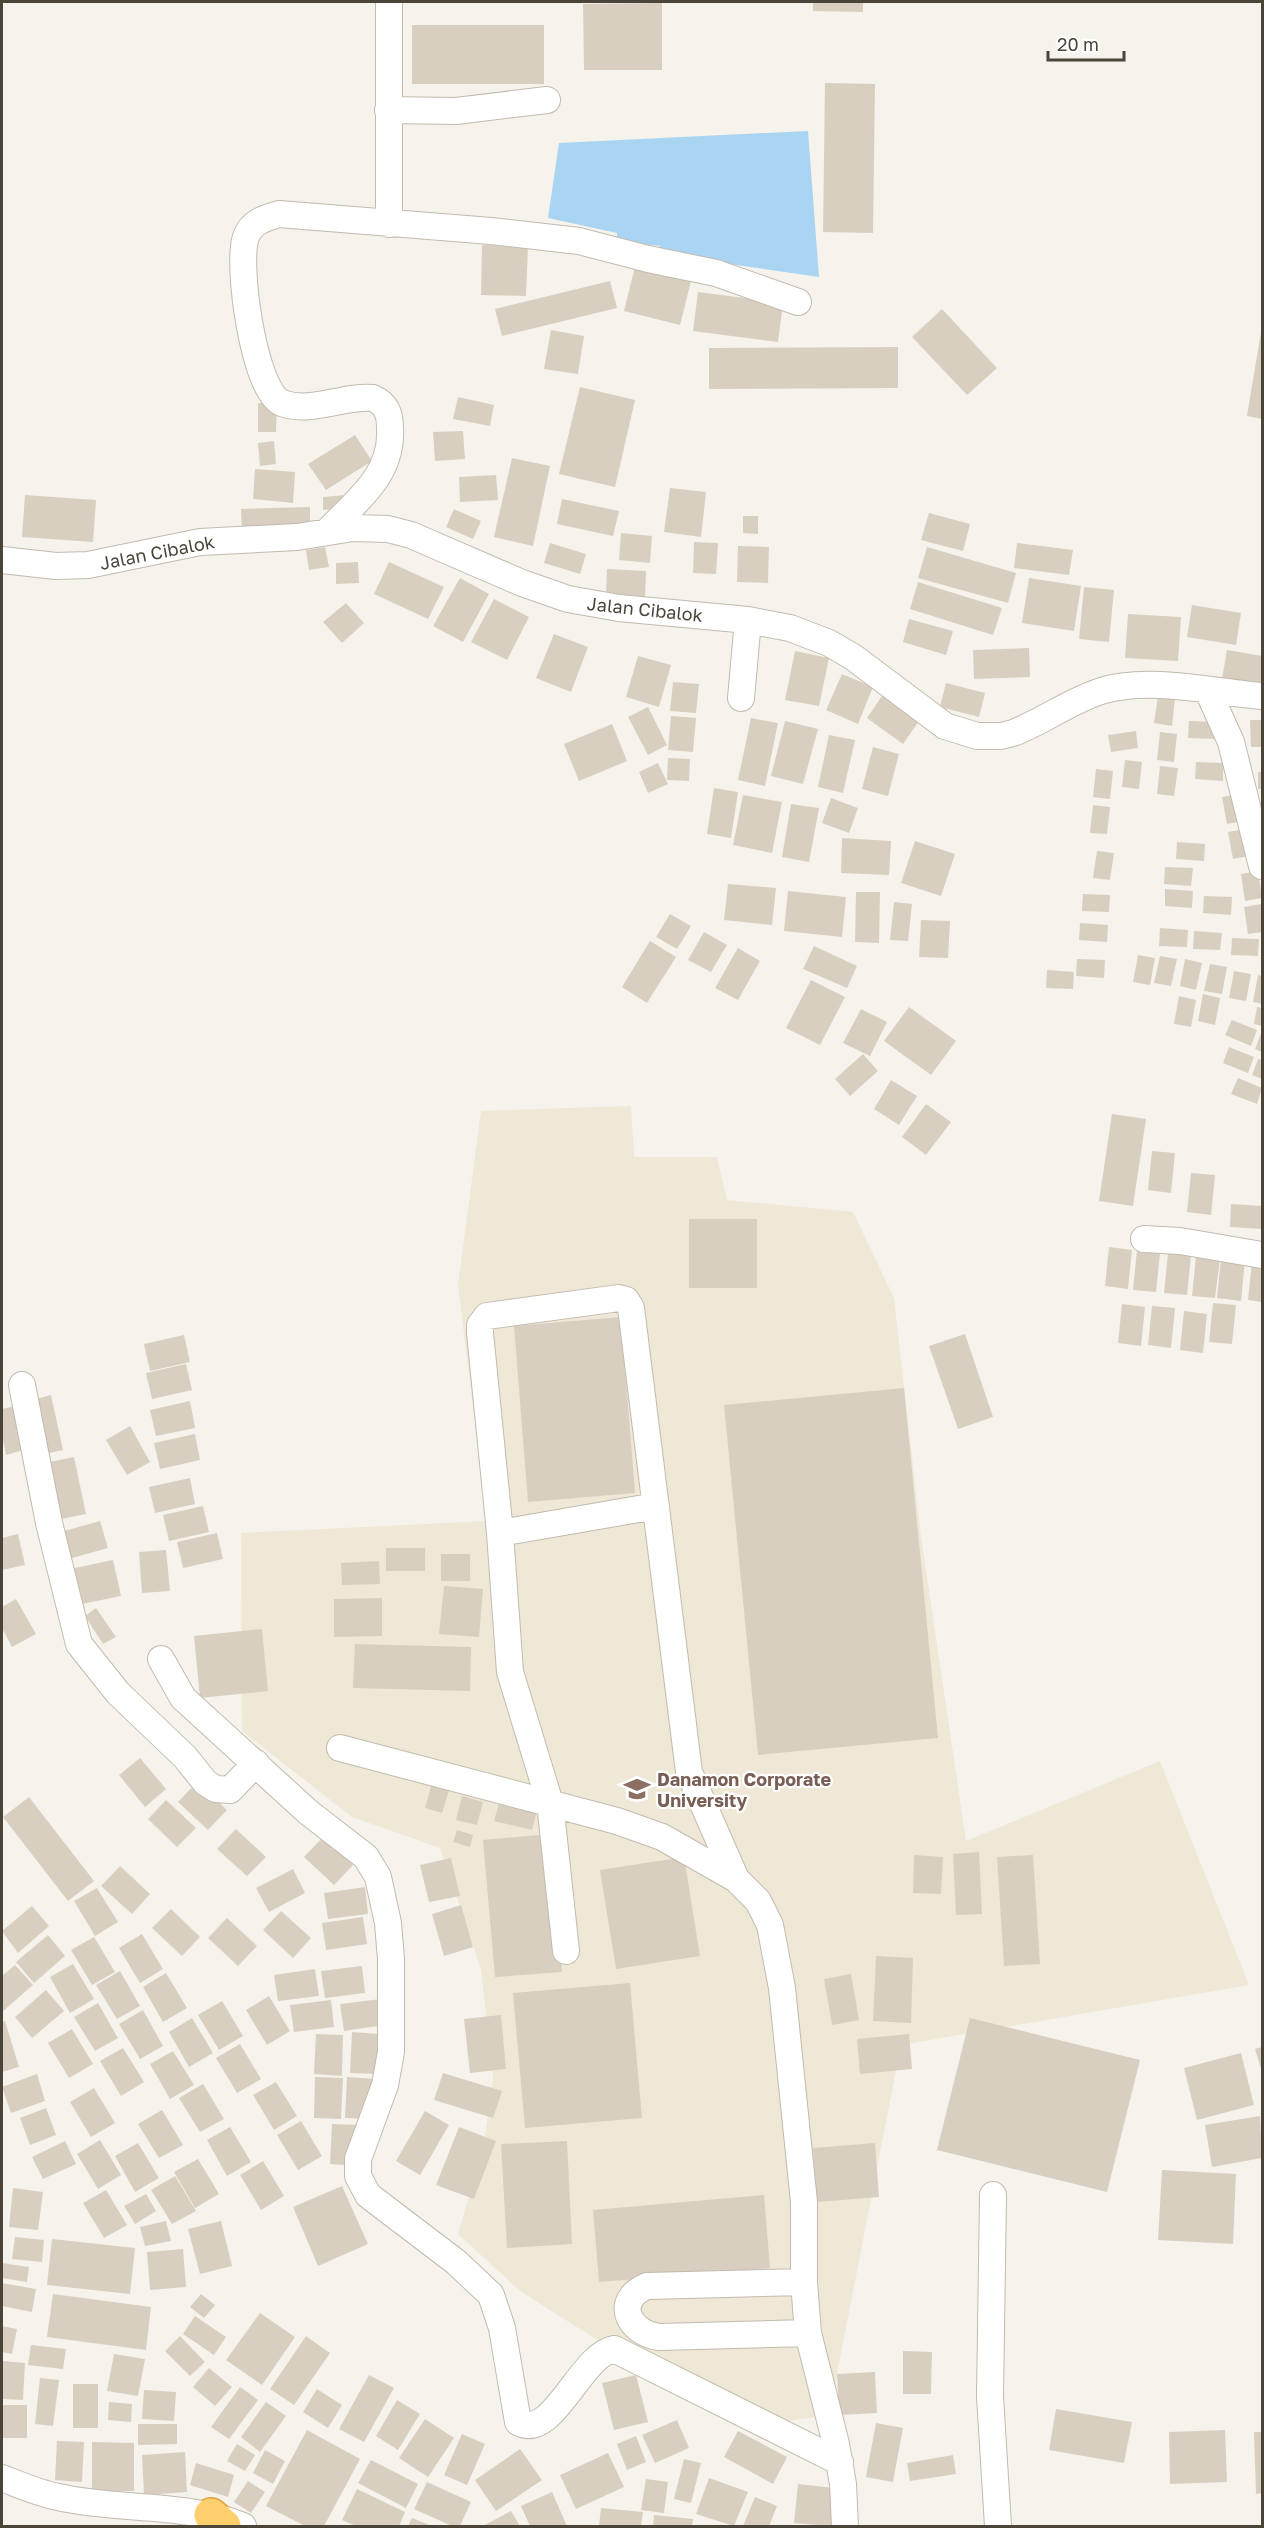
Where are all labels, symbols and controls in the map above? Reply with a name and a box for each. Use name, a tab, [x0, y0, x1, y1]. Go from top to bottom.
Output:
scale bar	[1048, 24, 1124, 62]
text: 20 m	[1057, 33, 1099, 55]
street label: Jalan Cibalok	[98, 530, 216, 574]
street label: Jalan Cibalok	[586, 592, 704, 626]
place label: Danamon Corporate University	[657, 1768, 831, 1811]
school or university icon: Danamon Corporate University	[622, 1774, 652, 1804]

